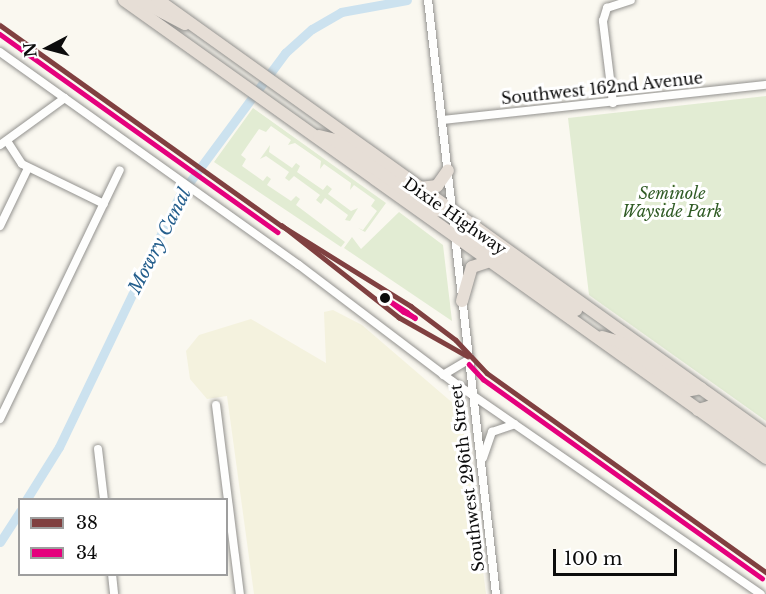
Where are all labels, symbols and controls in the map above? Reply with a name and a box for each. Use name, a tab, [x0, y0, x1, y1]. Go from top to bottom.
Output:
north arrow	[18, 18, 78, 78]
text: N	[19, 41, 41, 58]
street label: Southwest 162nd Avenue	[500, 68, 704, 108]
street label: Dixie Highway	[400, 173, 510, 259]
park label: Seminole Wayside Park	[622, 183, 722, 221]
water label: Mowry Canal	[124, 185, 196, 297]
unlabelled marker	[379, 292, 391, 304]
street label: Southwest 296th Street	[446, 383, 488, 573]
legend	[18, 498, 228, 576]
text: 38	[76, 512, 98, 534]
scale bar	[556, 537, 680, 575]
text: 34	[76, 542, 98, 564]
text: 100 m	[564, 548, 622, 570]

